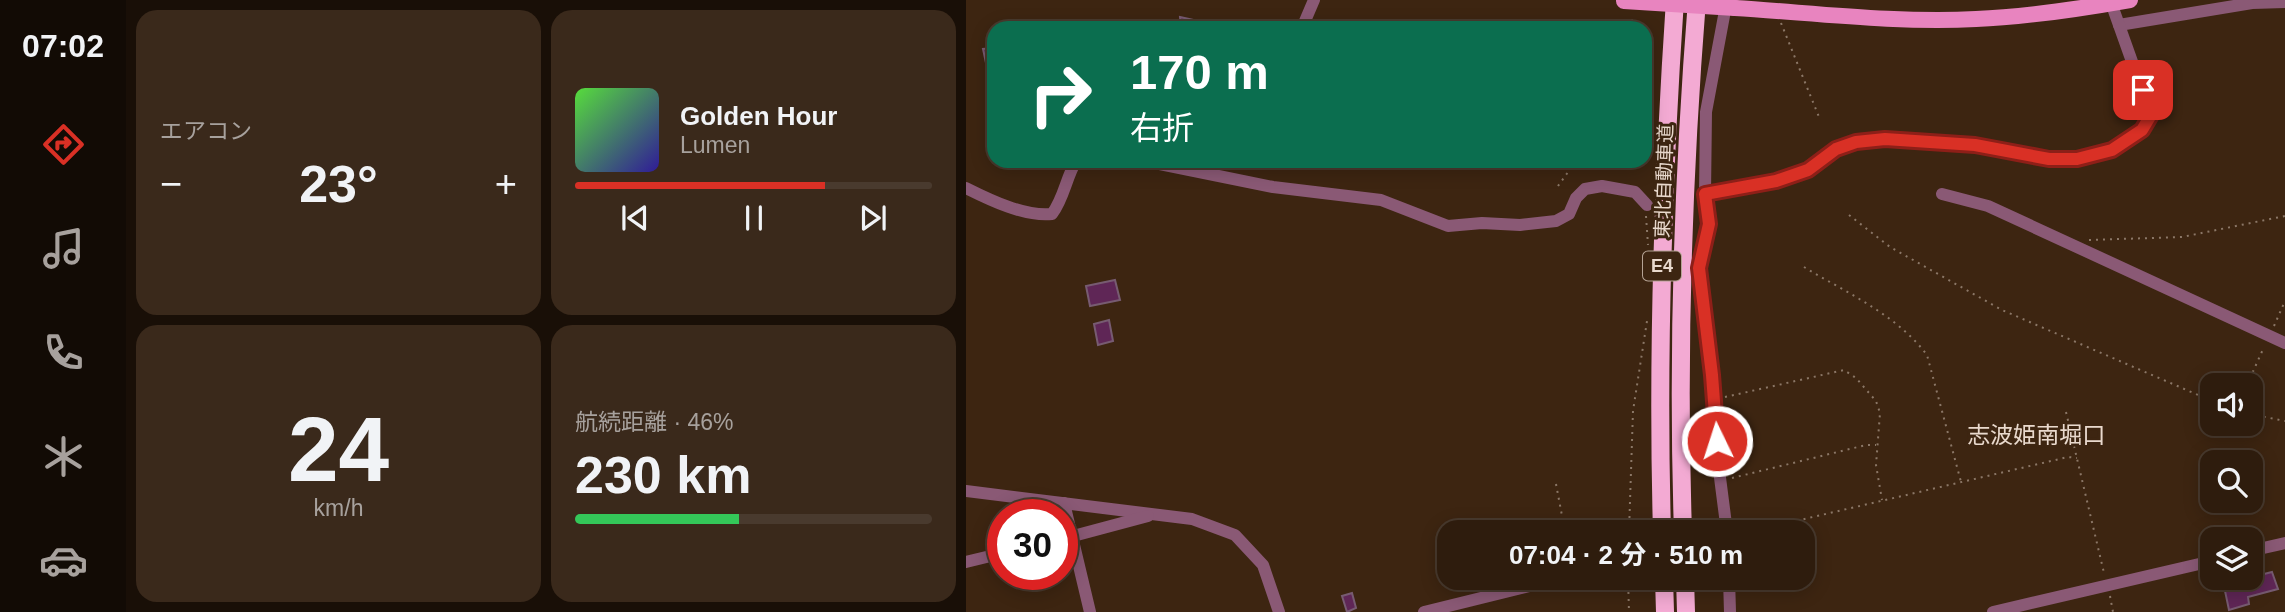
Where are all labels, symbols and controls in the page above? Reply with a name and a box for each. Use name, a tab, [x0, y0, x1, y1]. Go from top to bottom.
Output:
text: 07:02	[22, 28, 104, 64]
text: 170 m	[1130, 45, 1269, 99]
icon: right	[1015, 49, 1106, 140]
pin	[2113, 60, 2173, 120]
icon: arrive	[2124, 71, 2162, 109]
text: Golden Hour	[680, 101, 837, 131]
text: 右折	[1130, 110, 1194, 146]
text: エアコン	[160, 118, 252, 144]
icon: directions	[39, 120, 88, 169]
street label: 東北自動車道	[1652, 124, 1676, 238]
text: Lumen	[680, 132, 750, 158]
text: 23°	[299, 155, 378, 213]
text: −	[160, 163, 182, 205]
text: +	[495, 163, 517, 205]
icon: previous	[616, 199, 654, 237]
icon: pause	[735, 199, 773, 237]
icon: next	[854, 199, 892, 237]
icon: music	[39, 224, 88, 273]
road number: E4	[1643, 252, 1681, 280]
icon: phone	[39, 328, 88, 377]
map controls	[2200, 373, 2263, 590]
button: sound	[2200, 373, 2263, 436]
text: 24	[288, 399, 389, 500]
position arrow	[1680, 404, 1754, 478]
text: 航続距離 · 46%	[575, 409, 733, 435]
district label: 志波姫南堀口	[1967, 422, 2105, 448]
icon: climate	[39, 432, 88, 481]
text: 230 km	[575, 446, 751, 504]
button: search	[2200, 450, 2263, 513]
text: km/h	[314, 495, 363, 521]
speed limit sign: 30	[987, 499, 1078, 590]
button: layers	[2200, 527, 2263, 590]
icon: car	[39, 536, 88, 585]
text: 07:04 · 2 分 · 510 m	[1509, 540, 1743, 570]

